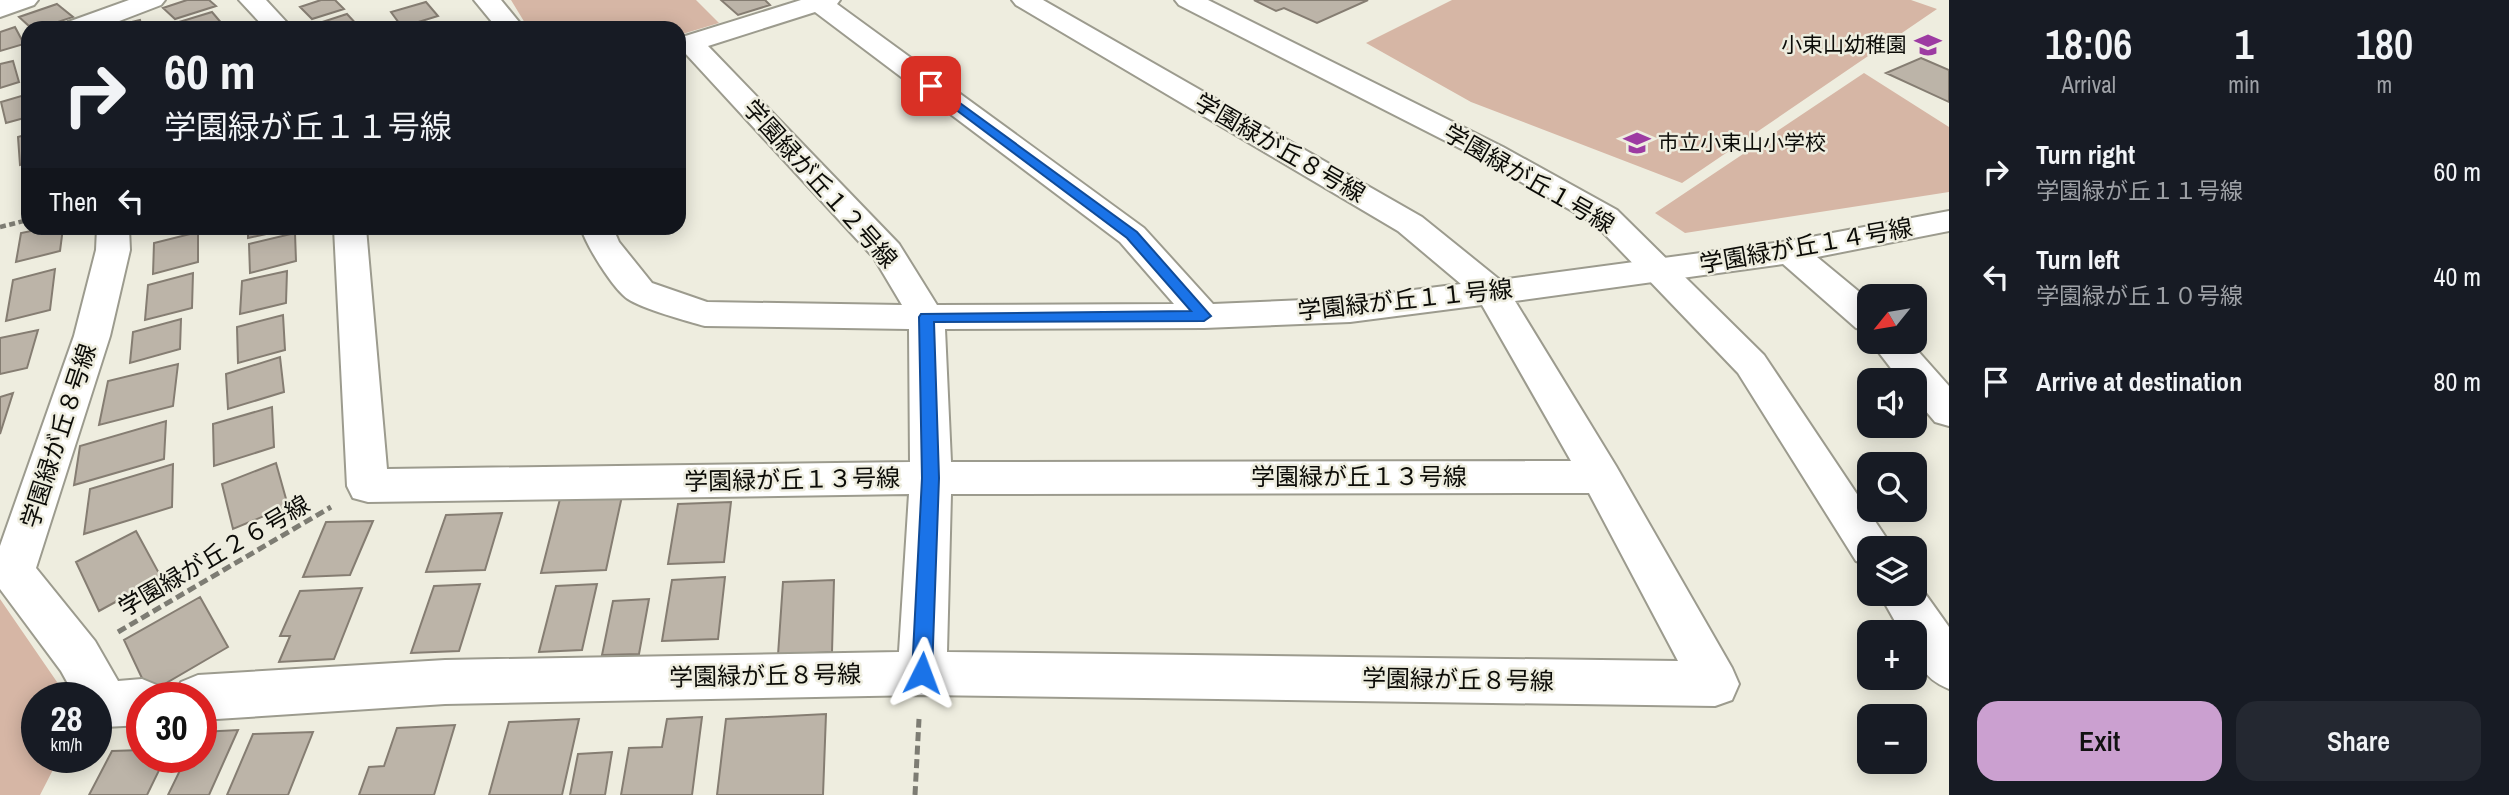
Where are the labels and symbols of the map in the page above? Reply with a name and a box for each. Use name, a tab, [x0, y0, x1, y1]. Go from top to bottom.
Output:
place label: 小束山幼稚園	[1781, 30, 1907, 59]
school or university icon: 小束山幼稚園	[1913, 30, 1943, 60]
pin	[901, 56, 961, 116]
street label: 学園緑が丘８号線	[1189, 85, 1372, 209]
street label: 学園緑が丘１２号線	[737, 92, 905, 274]
street label: 学園緑が丘１号線	[1438, 116, 1621, 240]
school or university icon: 市立小束山小学校	[1622, 128, 1652, 158]
place label: 市立小束山小学校	[1658, 128, 1826, 157]
street label: 学園緑が丘１４号線	[1697, 211, 1915, 280]
street label: 学園緑が丘１１号線	[1296, 272, 1514, 326]
north arrow	[1857, 284, 1927, 354]
street label: 学園緑が丘８号線	[13, 339, 103, 532]
street label: 学園緑が丘１３号線	[1251, 460, 1467, 492]
street label: 学園緑が丘１３号線	[684, 461, 900, 497]
street label: 学園緑が丘２６号線	[112, 487, 315, 623]
position arrow	[885, 636, 959, 710]
street label: 学園緑が丘８号線	[669, 657, 861, 693]
street label: 学園緑が丘８号線	[1362, 661, 1554, 697]
speed limit sign: 30	[126, 682, 217, 773]

